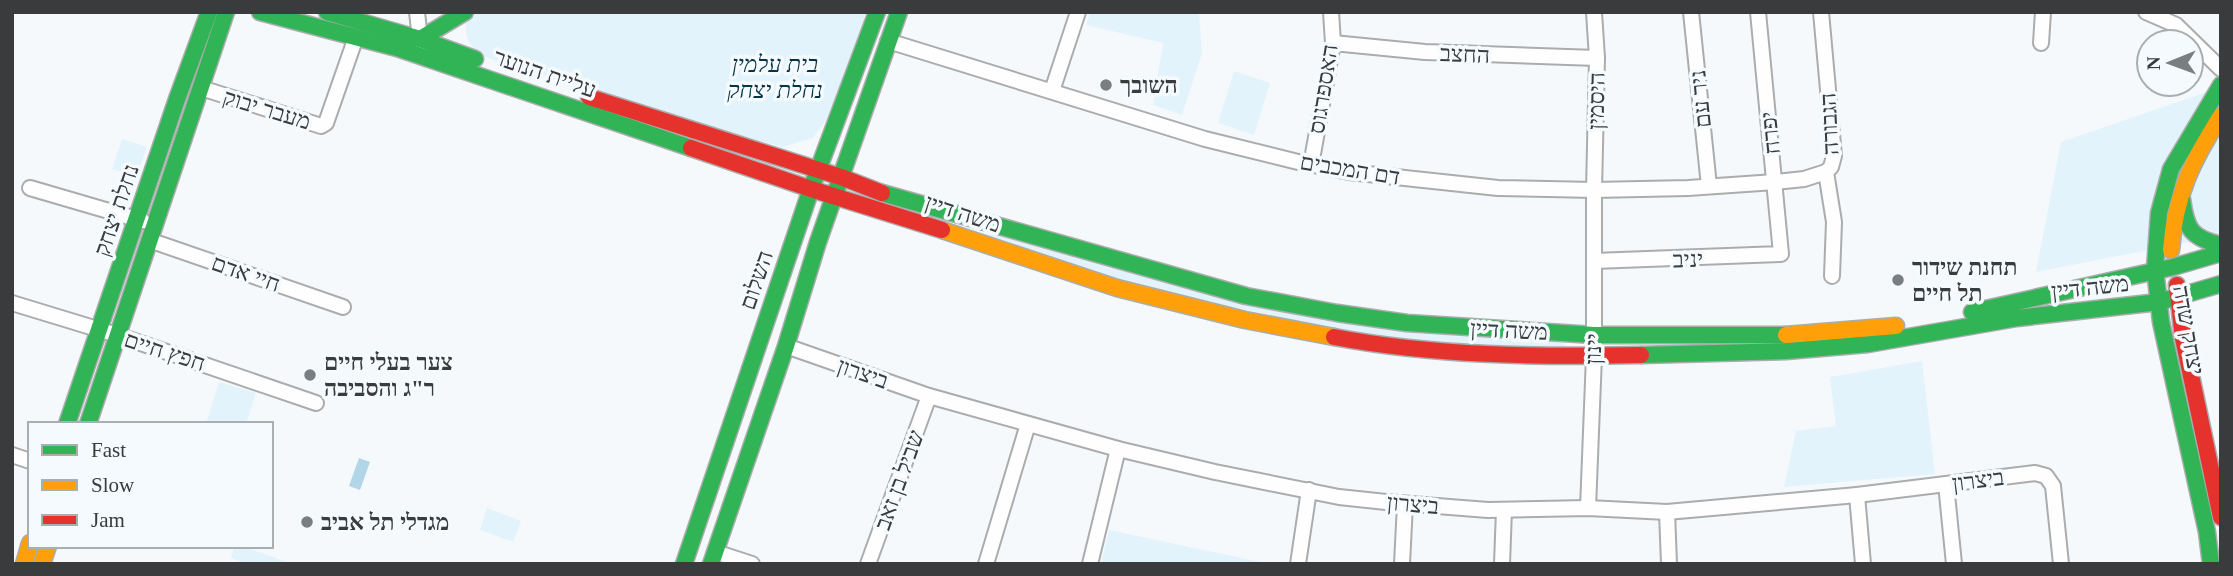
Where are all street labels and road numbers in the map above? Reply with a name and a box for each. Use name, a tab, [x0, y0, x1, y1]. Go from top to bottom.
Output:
street label: החצב	[1440, 41, 1490, 68]
street label: האספרגוס	[1304, 43, 1343, 135]
street label: עליית הנוער	[490, 44, 599, 103]
street label: ניר עם	[1685, 69, 1716, 129]
street label: היסמין	[1583, 72, 1610, 130]
street label: מעבר יבוק	[220, 84, 314, 135]
street label: הגבורה	[1815, 92, 1844, 156]
street label: יפרח	[1756, 110, 1785, 156]
street label: דם המכבים	[1298, 149, 1402, 190]
street label: נחלת יצחק	[89, 161, 144, 259]
street label: משה דיין	[922, 190, 1004, 237]
street label: יניב	[1672, 246, 1704, 273]
street label: השלום	[735, 247, 778, 313]
street label: חיי אדם	[208, 250, 283, 297]
street label: משה דיין	[2050, 271, 2130, 304]
street label: יצחק שדה	[2168, 283, 2209, 377]
street label: משה דיין	[1469, 316, 1549, 345]
street label: חפץ חיים	[121, 327, 208, 376]
street label: יינון	[1581, 333, 1606, 365]
street label: ביצרון	[834, 353, 892, 394]
street label: שביל בן זאב	[870, 426, 929, 533]
street label: ביצרון	[1951, 465, 2005, 496]
street label: ביצרון	[1386, 490, 1440, 519]

